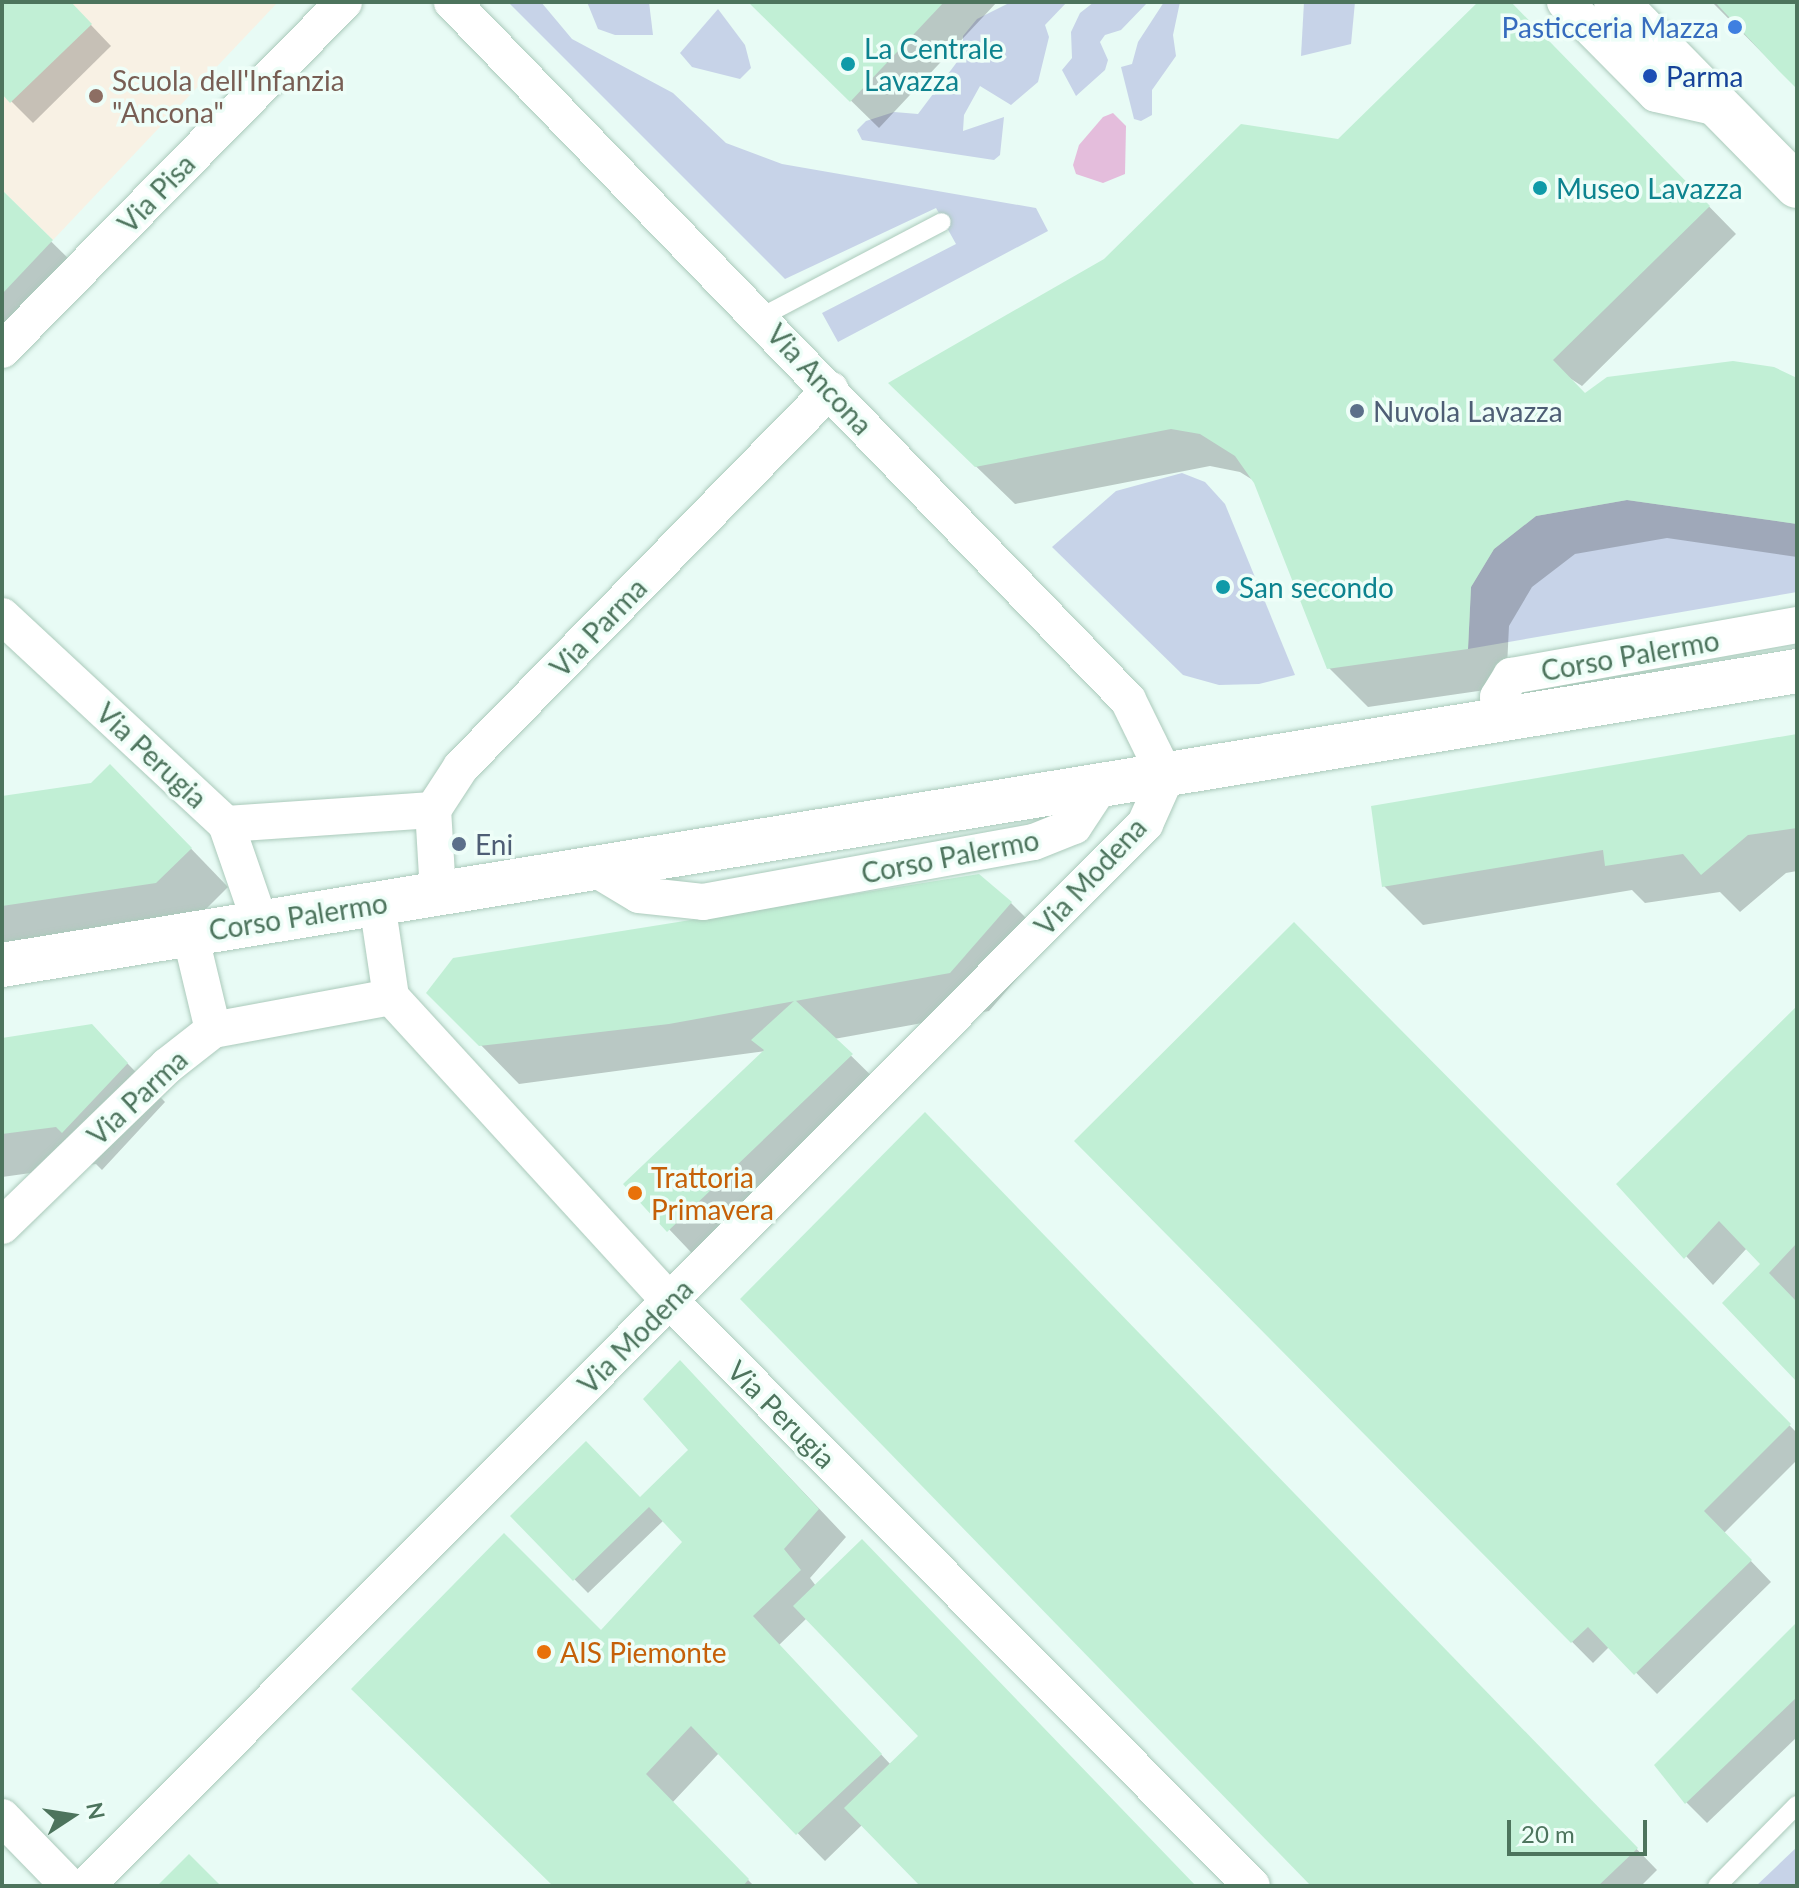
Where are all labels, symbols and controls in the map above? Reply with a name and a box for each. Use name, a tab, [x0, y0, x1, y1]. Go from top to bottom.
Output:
place label: Pasticceria Mazza	[1502, 10, 1719, 44]
marker: Pasticceria Mazza	[1726, 18, 1744, 36]
place label: La Centrale Lavazza	[864, 31, 1003, 97]
marker: La Centrale Lavazza	[839, 55, 857, 73]
place label: Parma	[1666, 59, 1743, 93]
place label: Scuola dell'Infanzia "Ancona"	[112, 63, 345, 129]
marker: Parma	[1641, 67, 1659, 85]
marker: Scuola dell'Infanzia "Ancona"	[87, 87, 105, 105]
street label: Via Pisa	[110, 147, 202, 239]
place label: Museo Lavazza	[1556, 171, 1743, 205]
marker: Museo Lavazza	[1531, 179, 1549, 197]
street label: Via Ancona	[760, 316, 880, 442]
place label: Nuvola Lavazza	[1373, 394, 1563, 428]
marker: Nuvola Lavazza	[1348, 402, 1366, 420]
place label: San secondo	[1239, 570, 1394, 604]
street label: Via Parma	[543, 571, 653, 683]
marker: San secondo	[1214, 578, 1232, 596]
street label: Corso Palermo	[1538, 623, 1722, 687]
street label: Via Perugia	[90, 695, 214, 815]
street label: Via Modena	[1027, 810, 1153, 942]
street label: Corso Palermo	[858, 822, 1042, 890]
place label: Eni	[475, 827, 513, 861]
marker: Eni	[450, 835, 468, 853]
street label: Corso Palermo	[206, 885, 390, 947]
street label: Via Parma	[80, 1042, 194, 1152]
place label: Trattoria Primavera	[651, 1160, 774, 1226]
marker: Trattoria Primavera	[626, 1184, 644, 1202]
street label: Via Modena	[571, 1272, 699, 1400]
street label: Via Perugia	[721, 1353, 843, 1475]
place label: AIS Piemonte	[560, 1635, 726, 1669]
marker: AIS Piemonte	[535, 1643, 553, 1661]
north arrow	[32, 1776, 112, 1856]
text: N	[81, 1800, 111, 1822]
scale bar	[1511, 1804, 1651, 1854]
text: 20 m	[1521, 1819, 1575, 1848]

